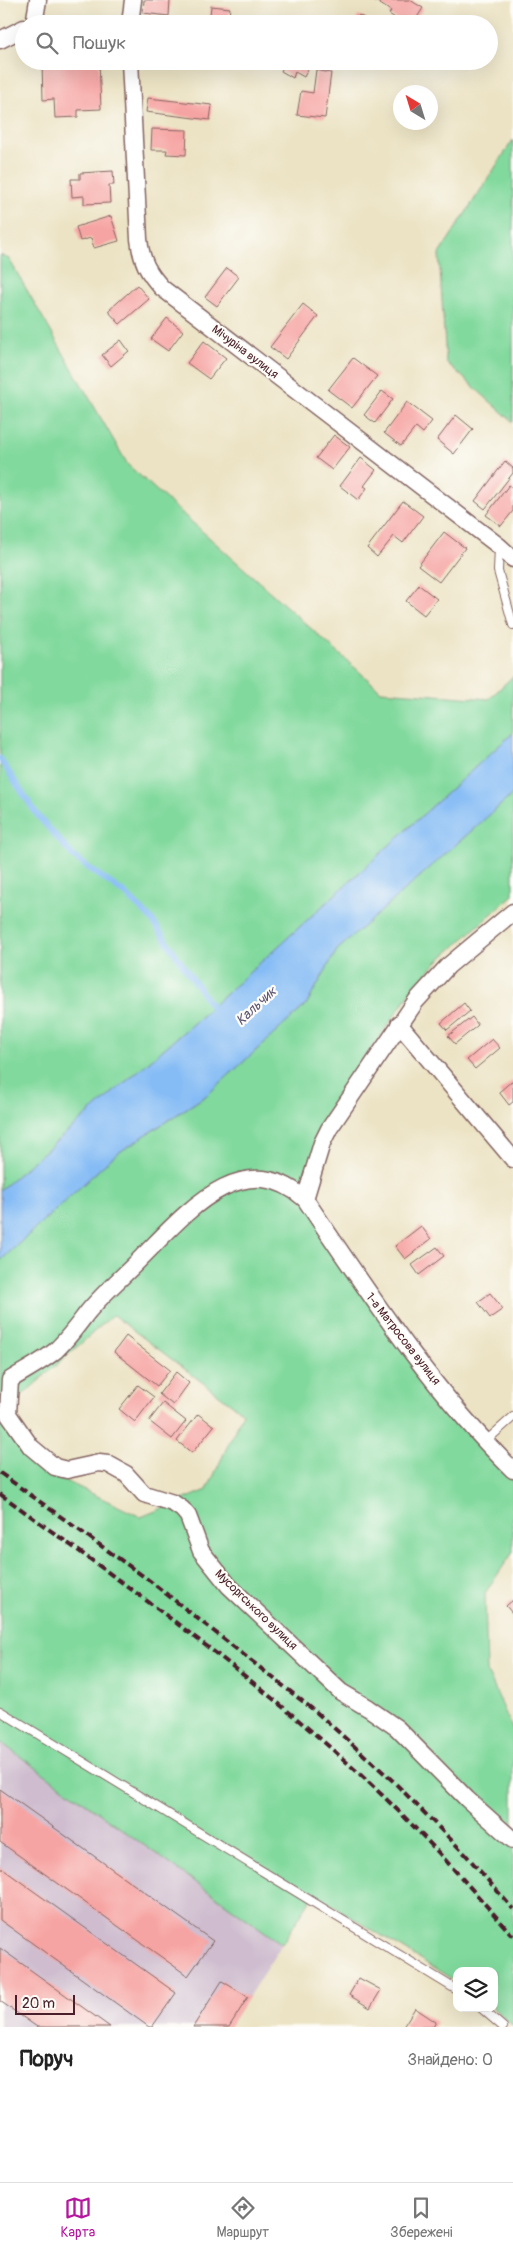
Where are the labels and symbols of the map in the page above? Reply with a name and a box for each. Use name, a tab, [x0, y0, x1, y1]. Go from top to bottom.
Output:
north arrow	[393, 85, 438, 130]
street label: Мічуріна вулиця	[209, 322, 282, 382]
water label: Кальчик	[232, 982, 281, 1029]
street label: 1-а Матросова вулиця	[362, 1290, 444, 1388]
street label: Мусоргського вулиця	[211, 1567, 301, 1654]
scale bar	[15, 1992, 75, 2015]

